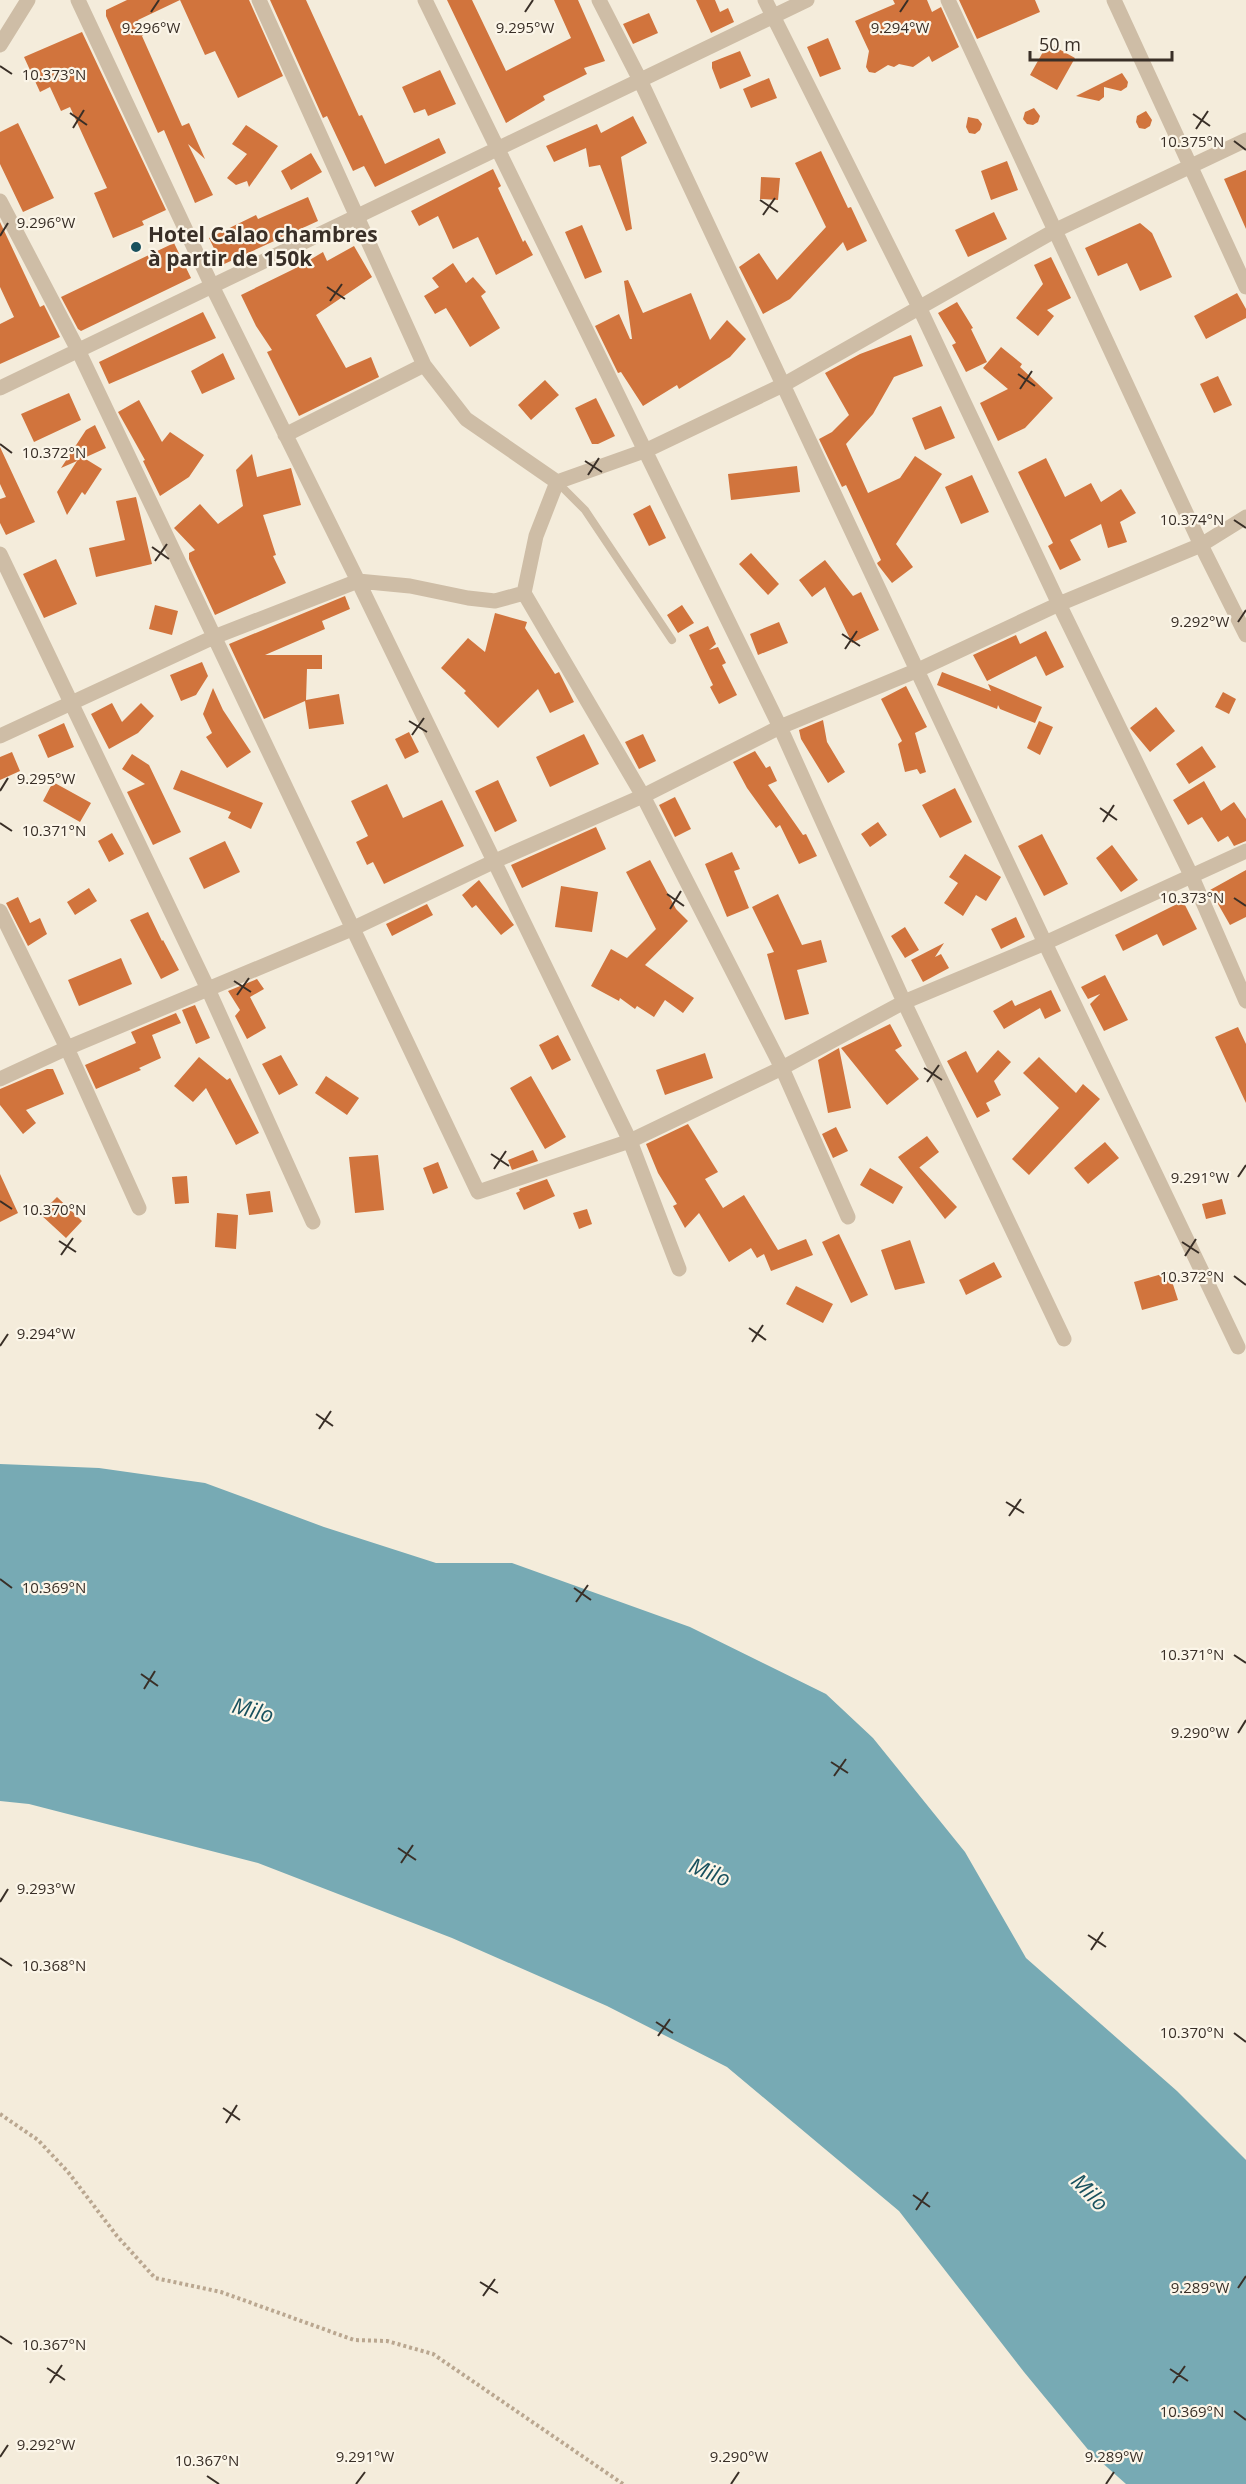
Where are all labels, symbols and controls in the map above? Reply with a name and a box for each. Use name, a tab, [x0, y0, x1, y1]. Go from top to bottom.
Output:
text: 9.296°W	[122, 17, 180, 37]
text: 9.295°W	[496, 17, 554, 37]
text: 9.294°W	[871, 17, 929, 37]
scale bar	[1030, 24, 1172, 62]
text: 50 m	[1039, 32, 1081, 56]
text: 10.373°N	[22, 64, 86, 84]
text: 10.375°N	[1160, 131, 1224, 151]
text: 9.296°W	[17, 212, 75, 232]
place label: Hotel Calao chambres à partir de 150k	[148, 220, 378, 272]
marker: Hotel Calao chambres à partir de 150k	[129, 240, 143, 254]
text: 10.372°N	[22, 442, 86, 462]
text: 10.374°N	[1160, 509, 1224, 529]
text: 9.292°W	[1171, 611, 1229, 631]
text: 9.295°W	[17, 768, 75, 788]
text: 10.371°N	[22, 820, 86, 840]
text: 10.373°N	[1160, 887, 1224, 907]
text: 9.291°W	[1171, 1167, 1229, 1187]
text: 10.370°N	[22, 1199, 86, 1219]
text: 10.372°N	[1160, 1266, 1224, 1286]
text: 9.294°W	[17, 1323, 75, 1343]
text: 10.369°N	[22, 1577, 86, 1597]
text: 10.371°N	[1160, 1644, 1224, 1664]
water label: Milo	[229, 1689, 277, 1729]
text: 9.290°W	[1171, 1722, 1229, 1742]
water label: Milo	[685, 1849, 735, 1893]
text: 9.293°W	[17, 1878, 75, 1898]
text: 10.368°N	[22, 1955, 86, 1975]
text: 10.370°N	[1160, 2022, 1224, 2042]
water label: Milo	[1065, 2166, 1116, 2217]
text: 9.289°W	[1171, 2277, 1229, 2297]
text: 10.367°N	[22, 2334, 86, 2354]
text: 10.369°N	[1160, 2401, 1224, 2421]
text: 9.292°W	[17, 2434, 75, 2454]
text: 9.291°W	[336, 2446, 394, 2466]
text: 9.290°W	[710, 2446, 768, 2466]
text: 9.289°W	[1085, 2446, 1143, 2466]
text: 10.367°N	[175, 2450, 239, 2470]

